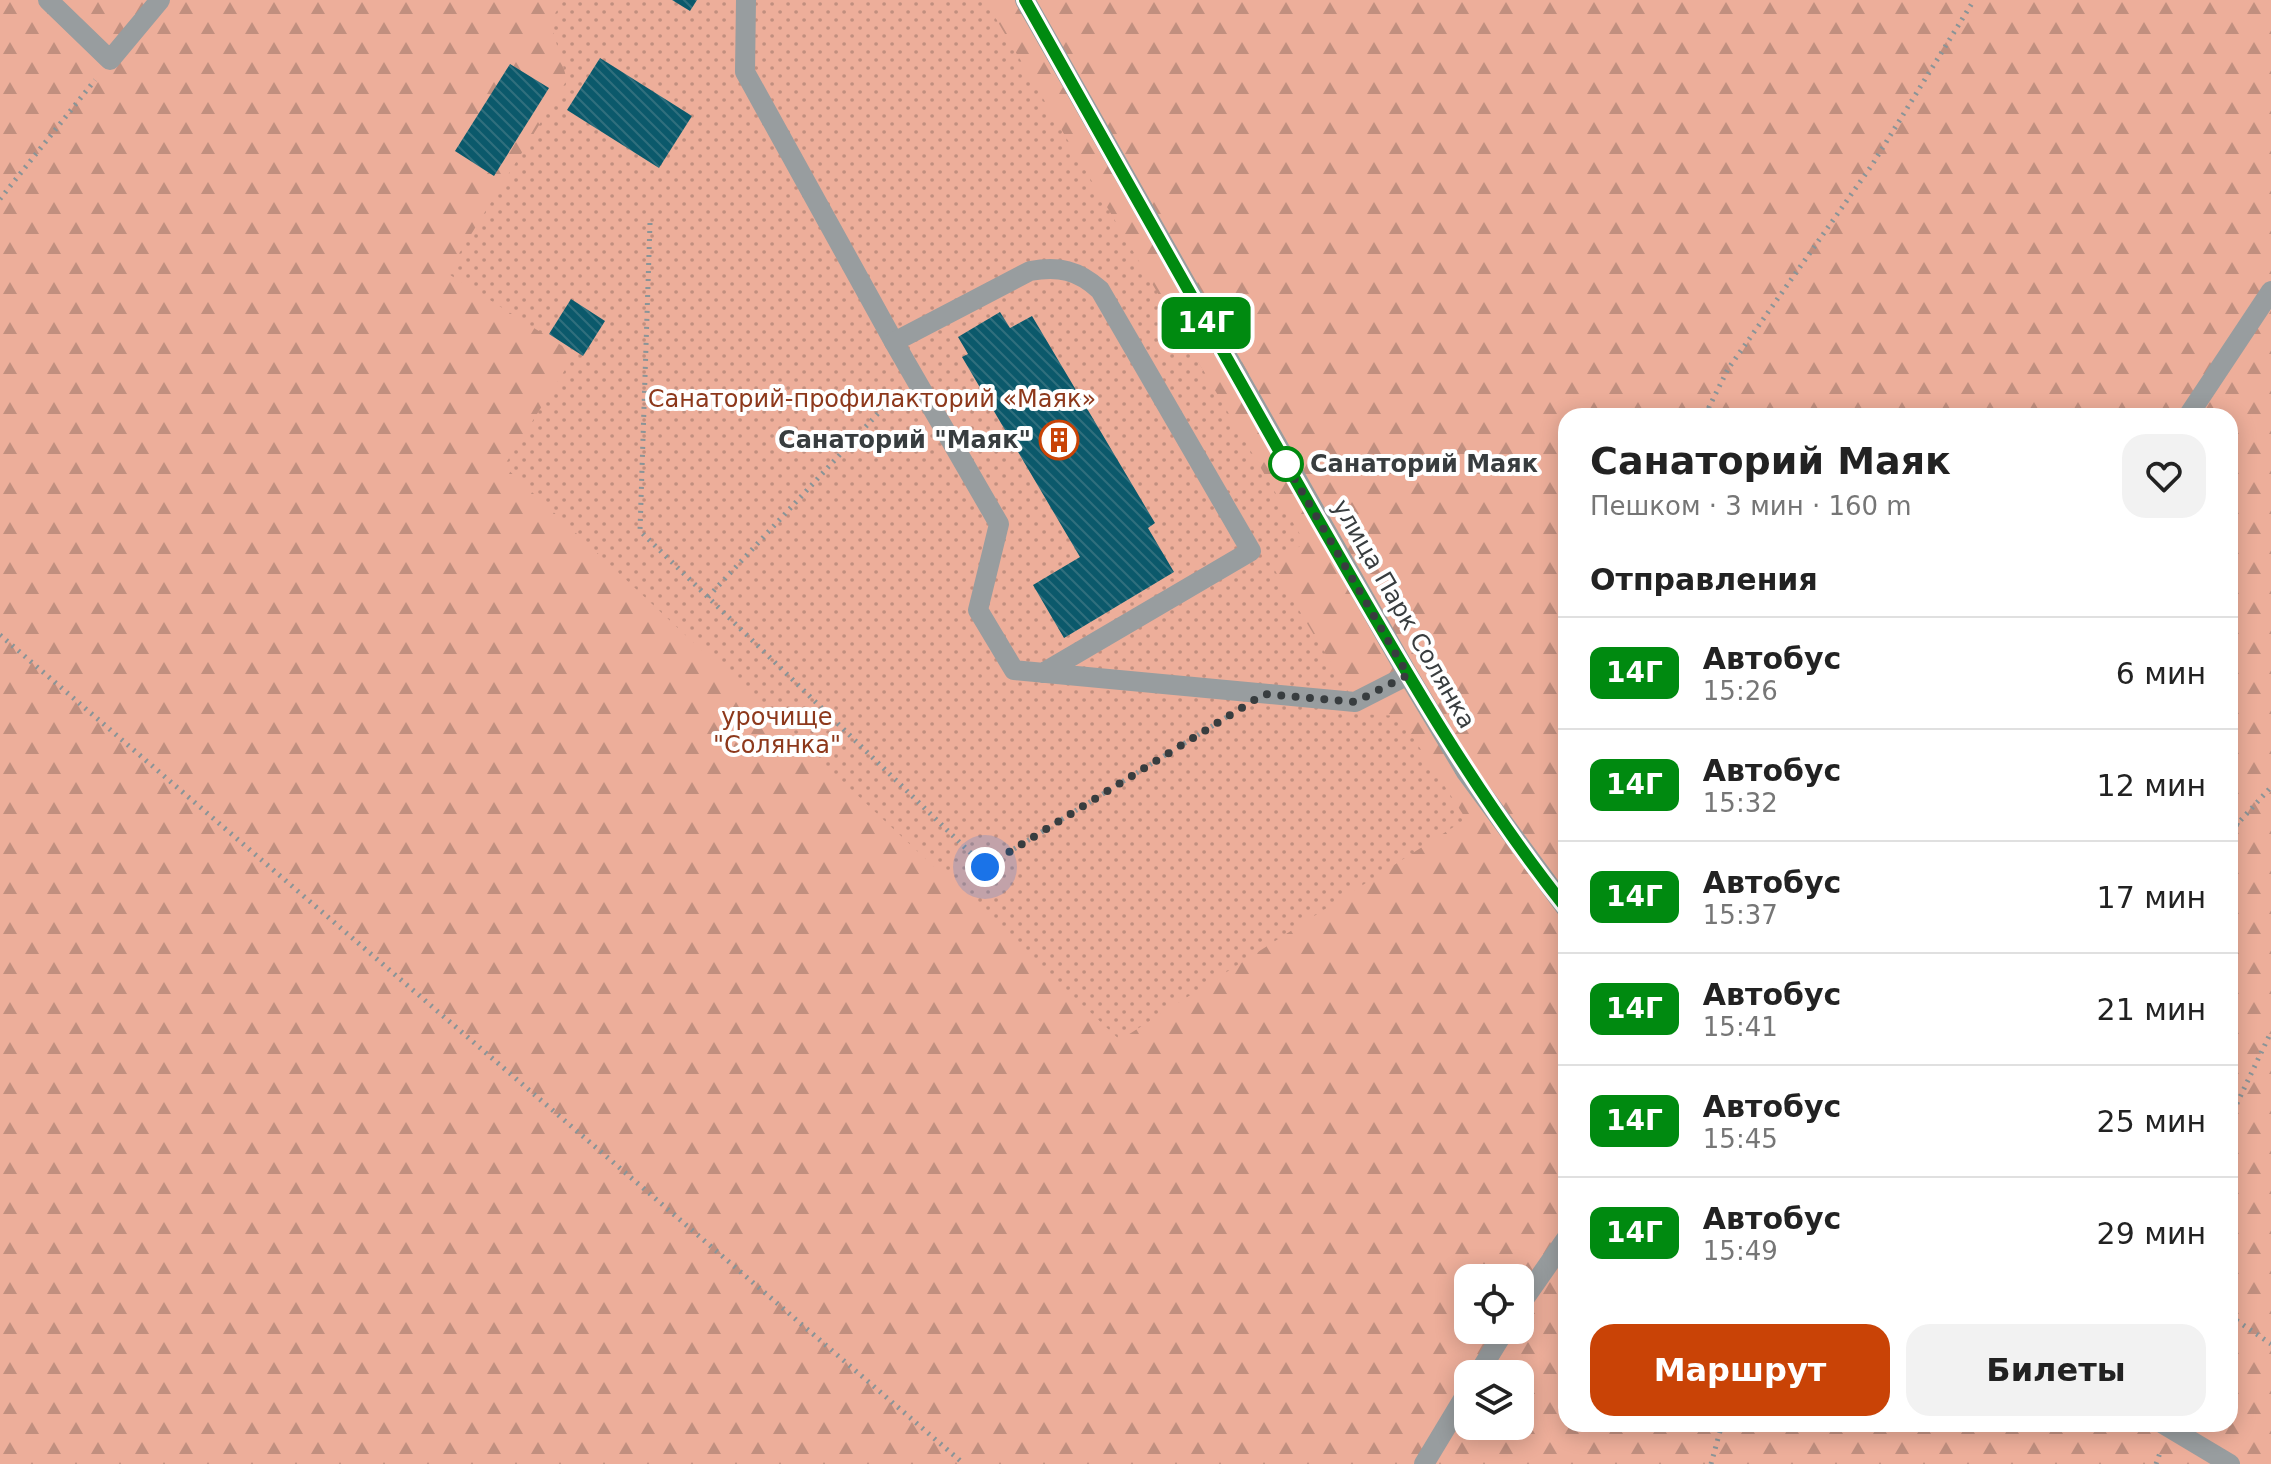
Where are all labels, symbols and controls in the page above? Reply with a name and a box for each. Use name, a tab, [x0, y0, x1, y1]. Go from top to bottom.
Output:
line badge: 14Г	[1160, 297, 1252, 349]
text: 14Г	[1178, 306, 1234, 339]
park label: Санаторий-профилакторий «Маяк»	[648, 385, 1096, 413]
building icon: Санаторий "Маяк"	[1038, 419, 1080, 461]
place label: Санаторий "Маяк"	[778, 426, 1031, 454]
button: heart	[2122, 434, 2206, 518]
text: Санаторий Маяк	[1590, 439, 1951, 483]
marker: Санаторий Маяк	[1269, 447, 1303, 481]
place label: Санаторий Маяк	[1310, 450, 1538, 478]
text: Пешком · 3 мин · 160 m	[1590, 491, 1912, 521]
street label: улица Парк Солянка	[1327, 494, 1481, 734]
text: Отправления	[1590, 562, 1818, 597]
text: Автобус	[1703, 641, 1841, 676]
text: 14Г	[1606, 656, 1663, 689]
text: 6 мин	[2116, 656, 2206, 691]
text: 15:26	[1703, 676, 1778, 706]
park label: урочище "Солянка"	[713, 703, 841, 759]
text: Автобус	[1703, 753, 1841, 788]
text: 14Г	[1606, 768, 1663, 801]
text: 12 мин	[2097, 768, 2206, 803]
text: 15:32	[1703, 788, 1778, 818]
your location	[965, 847, 1005, 887]
text: Автобус	[1703, 865, 1841, 900]
text: 14Г	[1606, 880, 1663, 913]
text: 17 мин	[2097, 880, 2206, 915]
text: 15:37	[1703, 900, 1778, 930]
text: Автобус	[1703, 977, 1841, 1012]
text: 14Г	[1606, 992, 1663, 1025]
text: 21 мин	[2097, 992, 2206, 1027]
text: 15:41	[1703, 1012, 1778, 1042]
text: Автобус	[1703, 1089, 1841, 1124]
text: 14Г	[1606, 1104, 1663, 1137]
text: 25 мин	[2097, 1104, 2206, 1139]
text: 15:45	[1703, 1124, 1778, 1154]
text: Автобус	[1703, 1201, 1841, 1236]
text: 14Г	[1606, 1216, 1663, 1249]
text: 29 мин	[2097, 1216, 2206, 1251]
text: 15:49	[1703, 1236, 1778, 1266]
map controls	[1454, 1264, 1534, 1440]
button: locate	[1454, 1264, 1534, 1344]
button: Маршрут	[1590, 1324, 1890, 1416]
button: Билеты	[1906, 1324, 2206, 1416]
button: layers	[1454, 1360, 1534, 1440]

